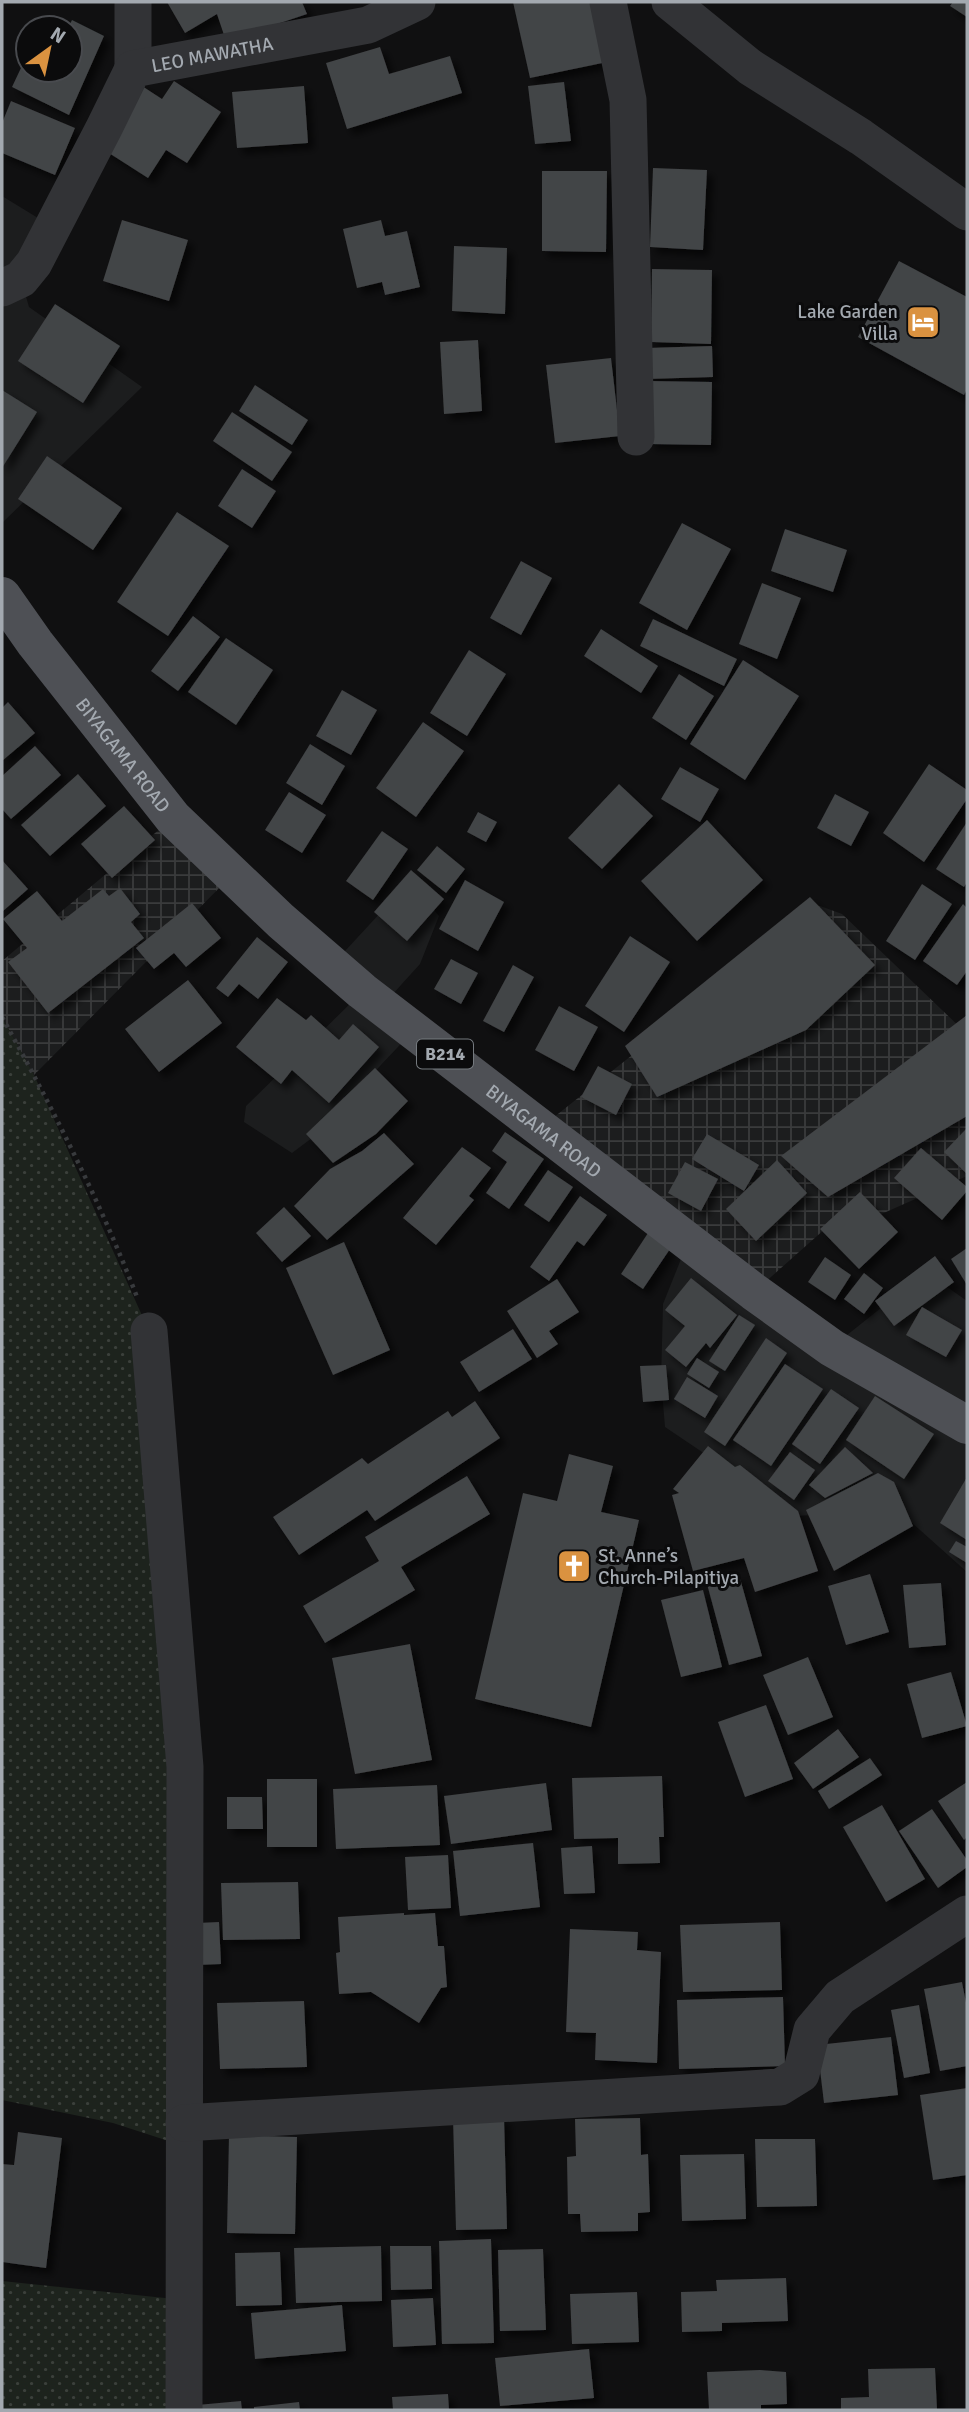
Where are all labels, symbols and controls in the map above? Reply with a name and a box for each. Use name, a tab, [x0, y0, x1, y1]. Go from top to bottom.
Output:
north arrow	[14, 14, 84, 84]
text: N	[46, 22, 70, 49]
street label: LEO MAWATHA	[149, 32, 276, 78]
place label: Lake Garden Villa	[797, 300, 898, 346]
hotel icon: Lake Garden Villa	[904, 303, 942, 341]
street label: BIYAGAMA ROAD	[70, 693, 175, 818]
road number: B214	[417, 1040, 473, 1069]
street label: BIYAGAMA ROAD	[481, 1080, 606, 1183]
place label: St. Anne’s Church-Pilapitiya	[598, 1544, 739, 1590]
church icon: St. Anne’s Church-Pilapitiya	[555, 1547, 593, 1585]

